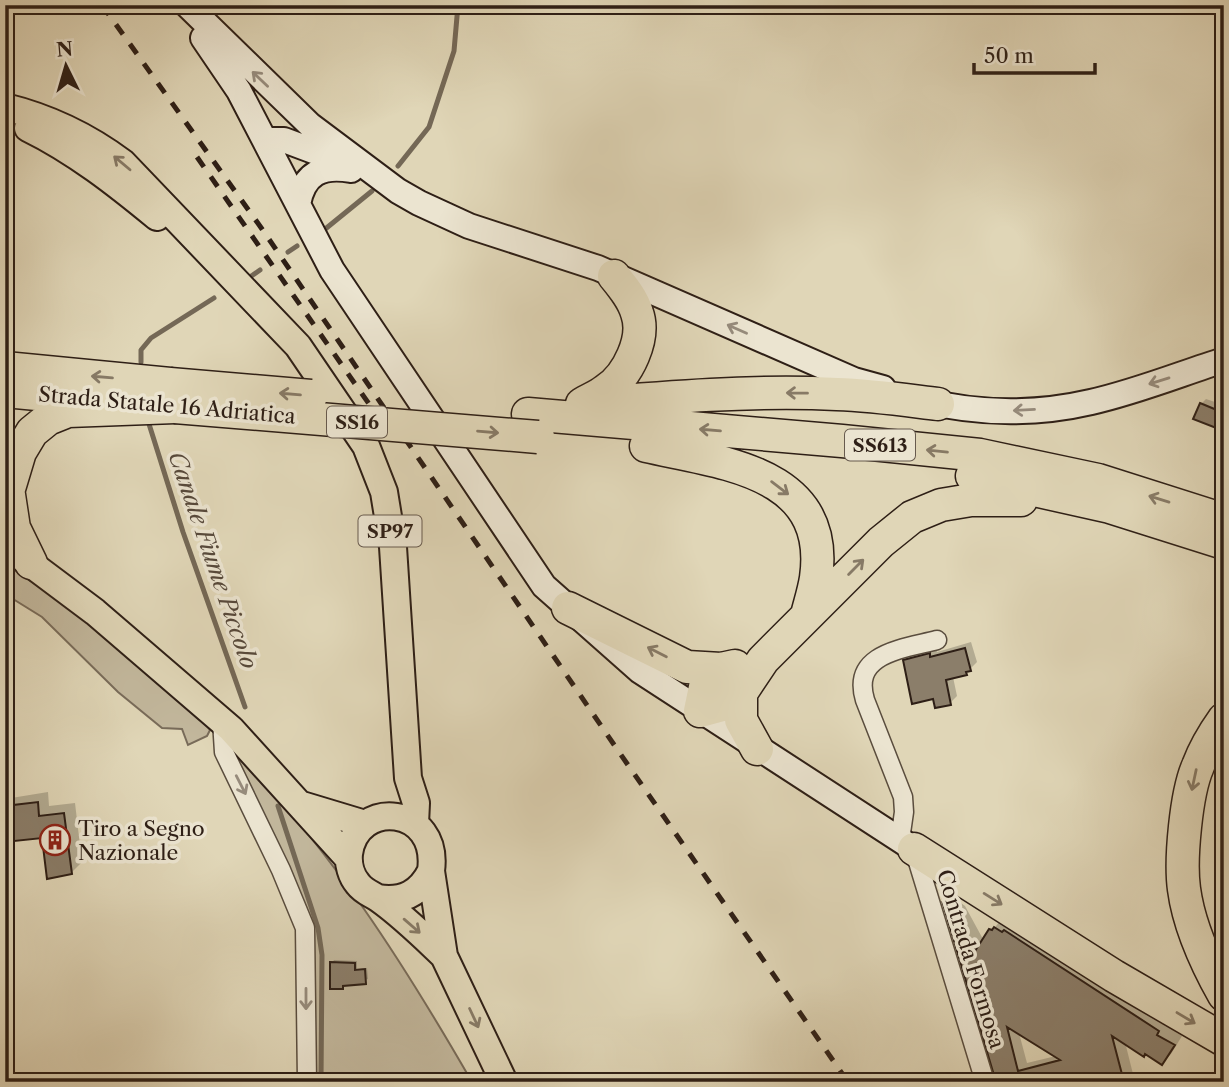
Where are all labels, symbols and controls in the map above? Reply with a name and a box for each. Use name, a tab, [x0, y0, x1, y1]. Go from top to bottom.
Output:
north arrow	[32, 32, 102, 102]
scale bar	[974, 32, 1094, 76]
text: N	[55, 37, 74, 62]
text: 50 m	[984, 43, 1034, 68]
one-way arrow	[252, 70, 269, 87]
one-way arrow	[113, 155, 131, 171]
one-way arrow	[727, 322, 748, 335]
one-way arrow	[91, 370, 114, 383]
one-way arrow	[1148, 375, 1170, 388]
street label: Strada Statale 16 Adriatica	[37, 381, 298, 429]
one-way arrow	[279, 387, 301, 400]
one-way arrow	[786, 387, 809, 400]
one-way arrow	[1012, 404, 1035, 417]
road number: SS16	[327, 406, 387, 438]
one-way arrow	[700, 423, 722, 436]
one-way arrow	[476, 426, 498, 439]
road number: SS613	[845, 430, 915, 460]
one-way arrow	[926, 444, 949, 457]
water label: Canale Fiume Piccolo	[163, 448, 263, 673]
one-way arrow	[771, 480, 790, 495]
one-way arrow	[1148, 492, 1170, 505]
road number: SP97	[358, 516, 422, 546]
one-way arrow	[847, 559, 864, 576]
one-way arrow	[647, 645, 668, 659]
one-way arrow	[1187, 768, 1201, 791]
one-way arrow	[235, 774, 248, 795]
place label: Tiro a Segno Nazionale	[78, 816, 205, 865]
building icon: Tiro a Segno Nazionale	[38, 823, 72, 857]
street label: Contrada Formosa	[932, 867, 1010, 1052]
one-way arrow	[982, 892, 1002, 906]
one-way arrow	[402, 918, 420, 934]
one-way arrow	[299, 987, 313, 1010]
one-way arrow	[467, 1007, 481, 1028]
one-way arrow	[1176, 1011, 1196, 1025]

